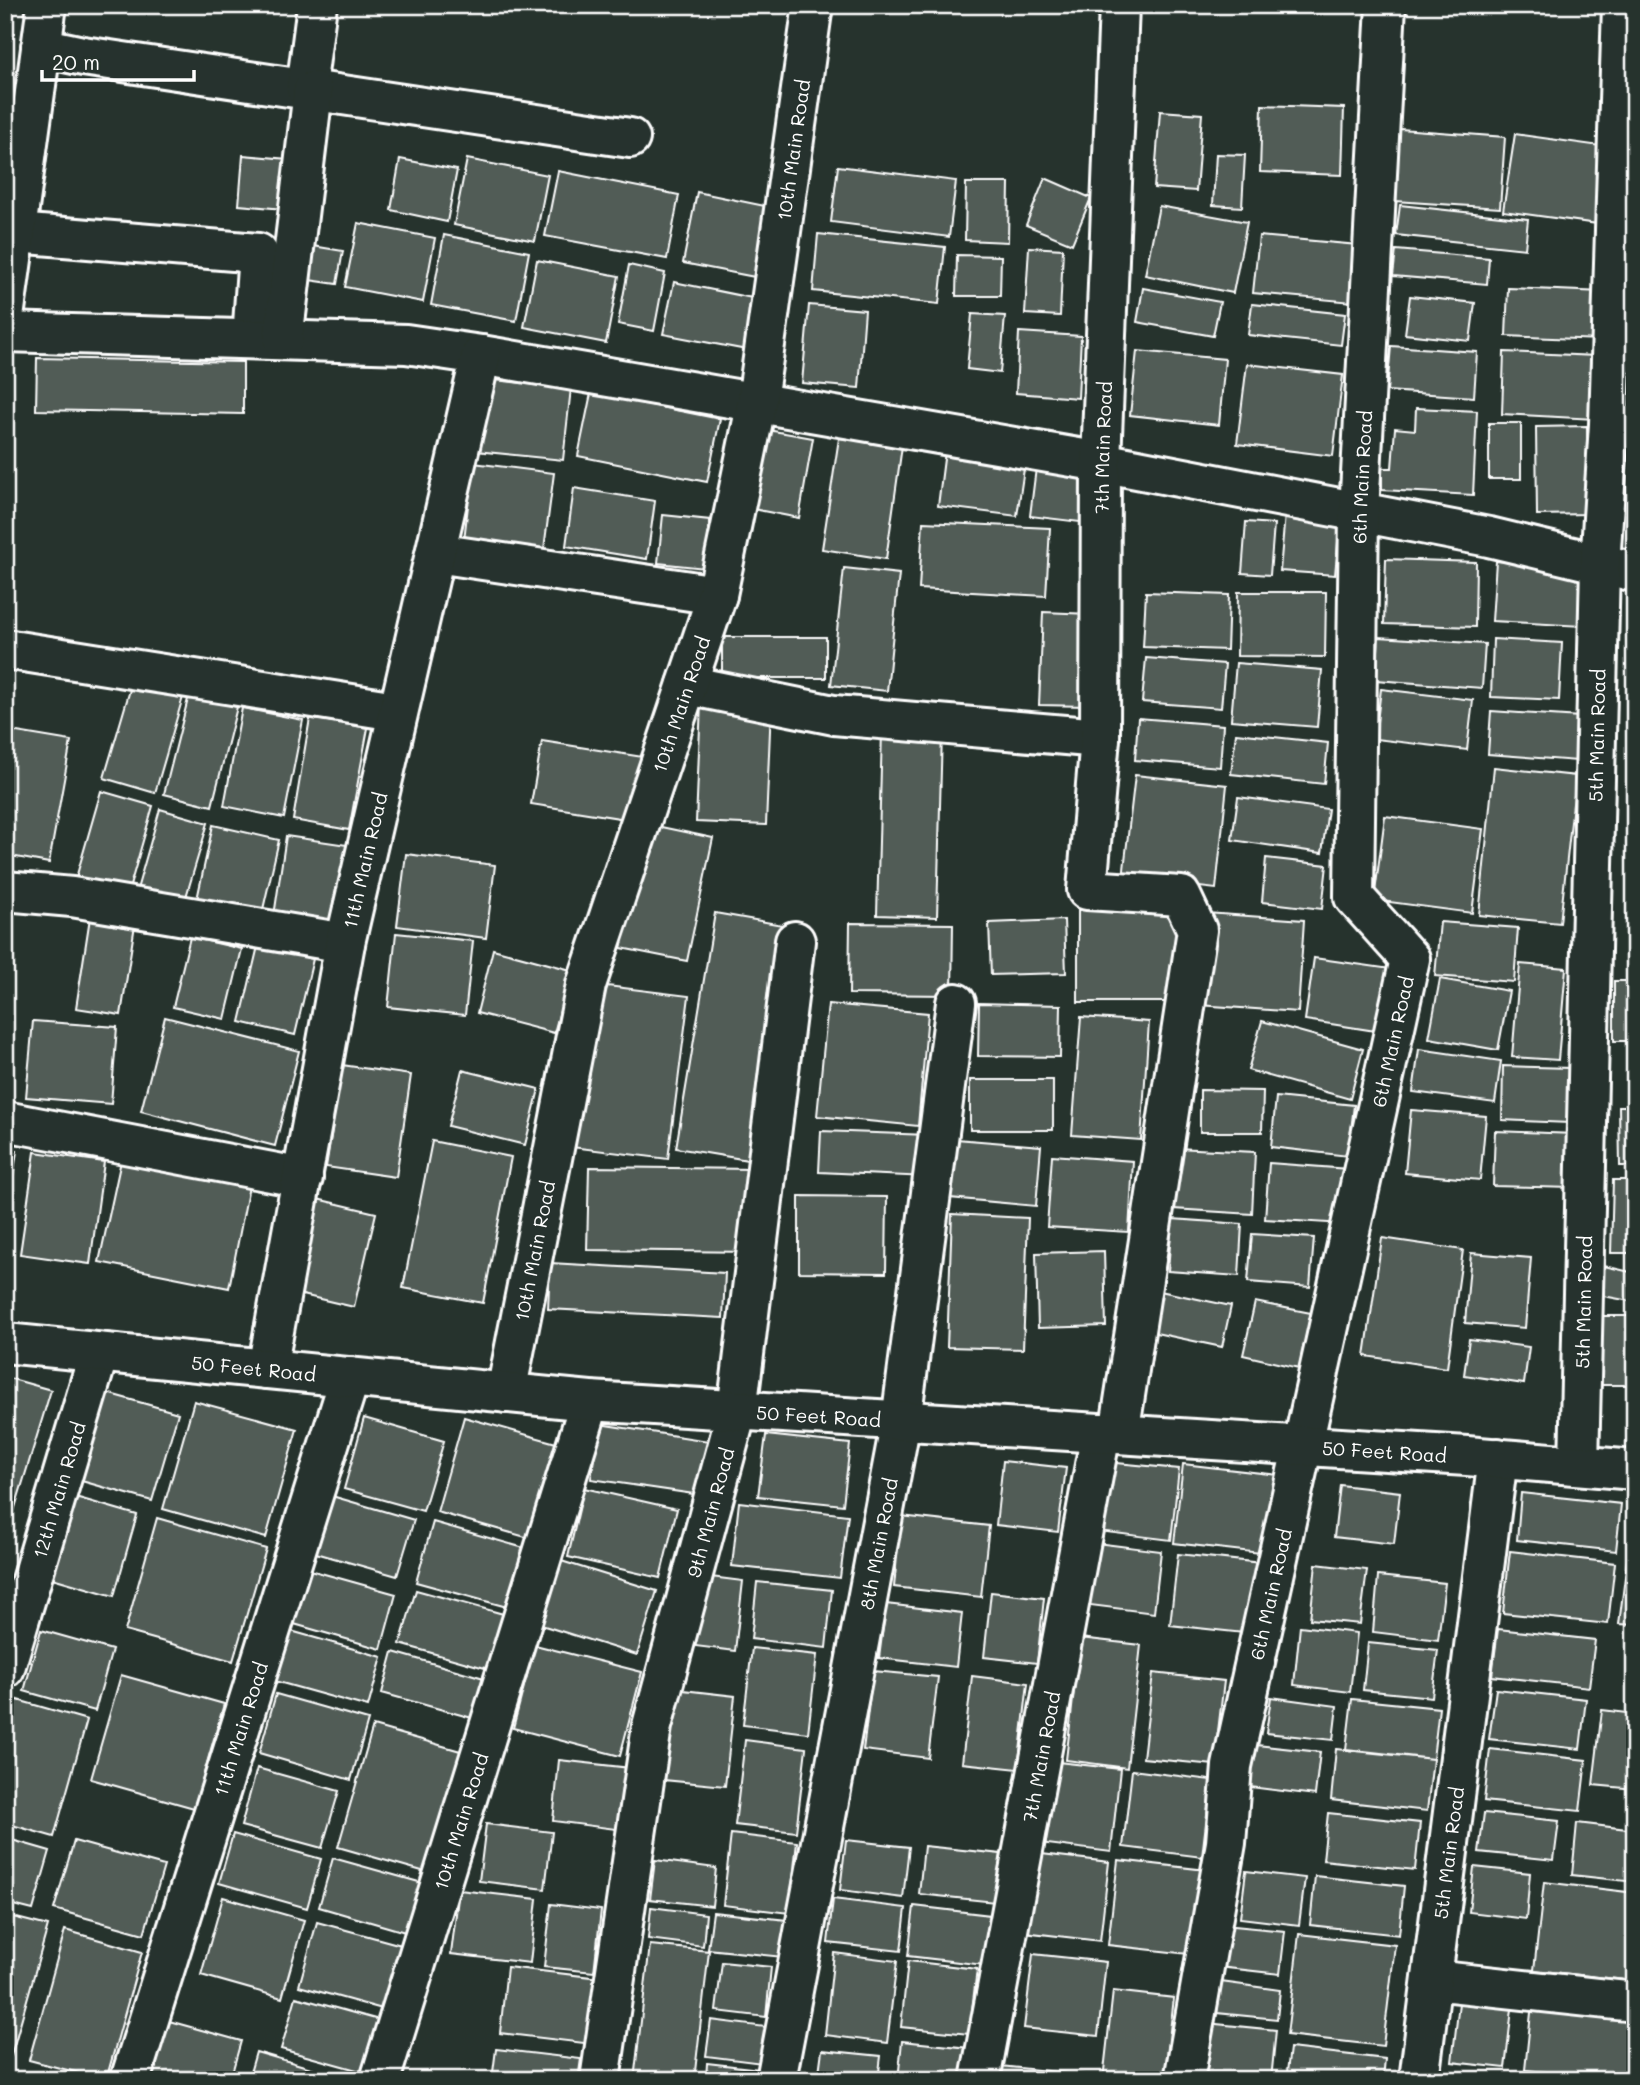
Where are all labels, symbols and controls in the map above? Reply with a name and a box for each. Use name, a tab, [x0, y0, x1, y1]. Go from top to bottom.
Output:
scale bar	[42, 38, 194, 82]
text: 20 m	[52, 48, 100, 75]
street label: 10th Main Road	[770, 78, 815, 222]
street label: 7th Main Road	[1088, 381, 1117, 514]
street label: 6th Main Road	[1346, 410, 1377, 544]
street label: 10th Main Road	[646, 633, 715, 776]
street label: 5th Main Road	[1582, 668, 1610, 802]
street label: 11th Main Road	[336, 790, 392, 931]
street label: 6th Main Road	[1365, 973, 1418, 1109]
street label: 10th Main Road	[508, 1179, 560, 1323]
street label: 5th Main Road	[1569, 1235, 1597, 1369]
street label: 50 Feet Road	[190, 1349, 317, 1386]
street label: 50 Feet Road	[756, 1399, 882, 1432]
street label: 12th Main Road	[26, 1419, 90, 1561]
street label: 50 Feet Road	[1321, 1434, 1448, 1467]
street label: 9th Main Road	[680, 1445, 739, 1580]
street label: 8th Main Road	[853, 1476, 902, 1611]
street label: 6th Main Road	[1243, 1526, 1297, 1662]
street label: 11th Main Road	[207, 1659, 273, 1799]
street label: 7th Main Road	[1016, 1689, 1065, 1824]
street label: 10th Main Road	[427, 1749, 493, 1893]
street label: 5th Main Road	[1427, 1785, 1469, 1920]

